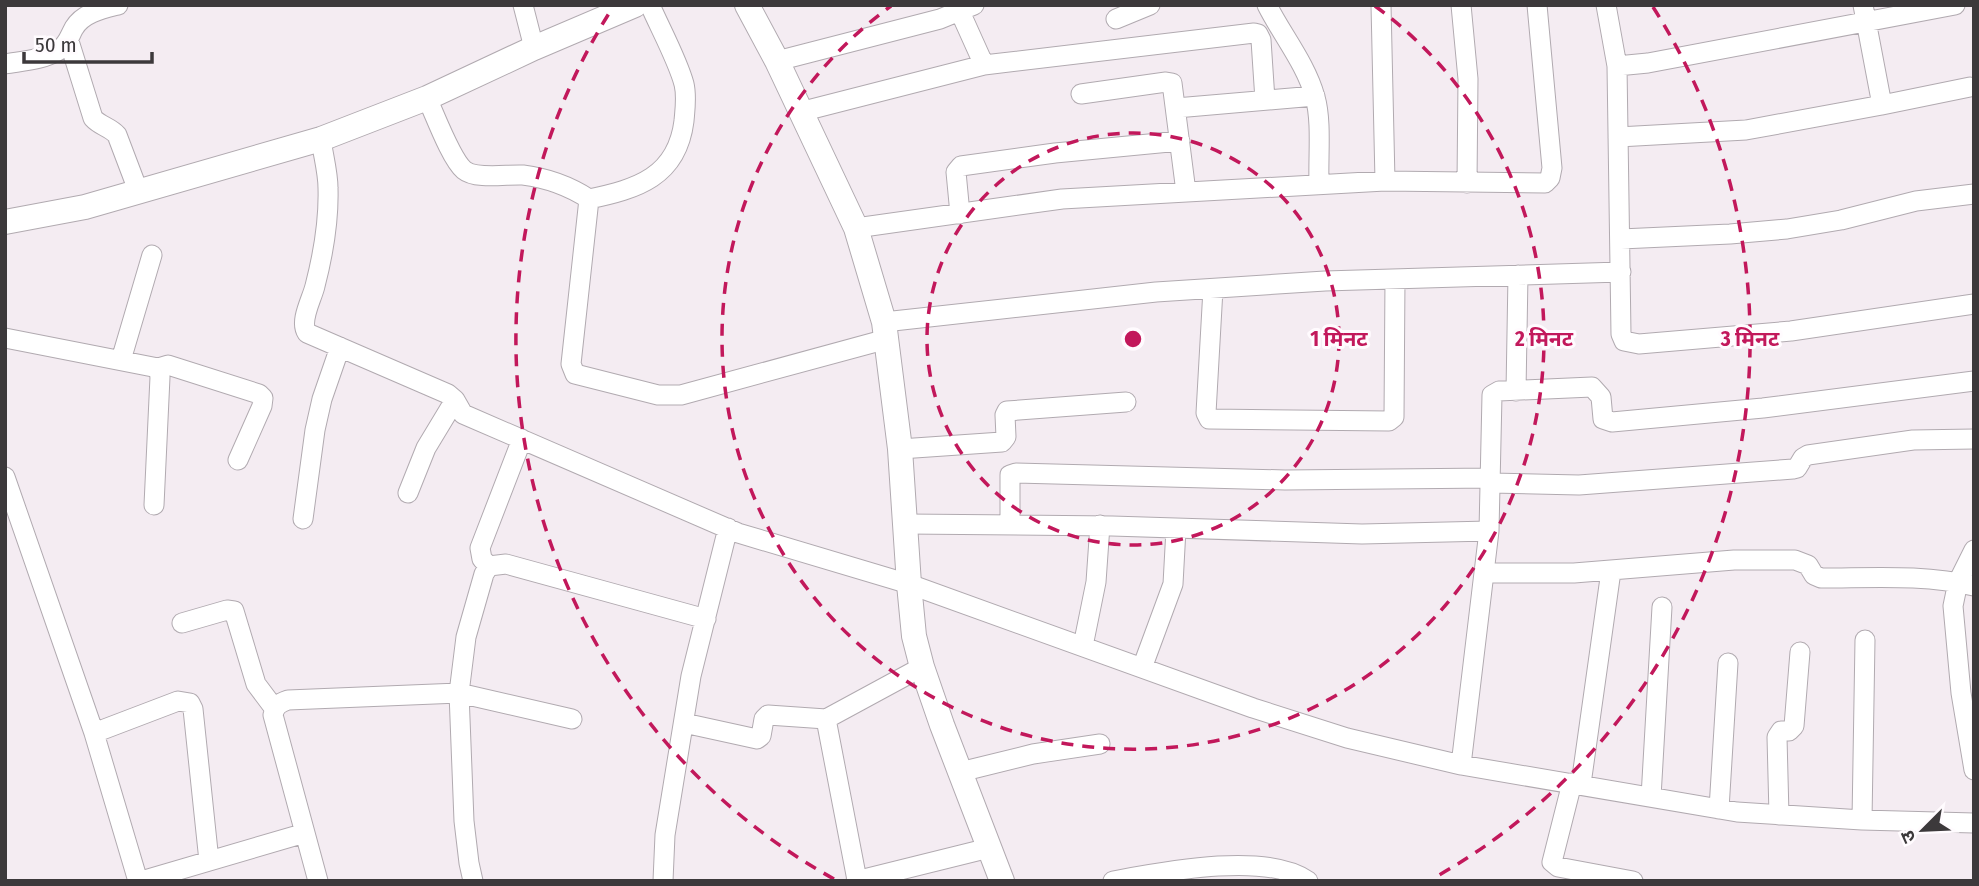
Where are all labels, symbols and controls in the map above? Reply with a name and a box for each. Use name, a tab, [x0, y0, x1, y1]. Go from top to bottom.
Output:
scale bar	[24, 21, 152, 65]
text: 50 m	[35, 32, 77, 58]
text: 1 मिनट	[1310, 326, 1368, 352]
text: 2 मिनट	[1514, 326, 1574, 352]
text: 3 मिनट	[1720, 326, 1780, 352]
centre of rings	[1121, 327, 1145, 351]
north arrow	[1888, 795, 1958, 865]
text: उ	[1895, 826, 1921, 846]

